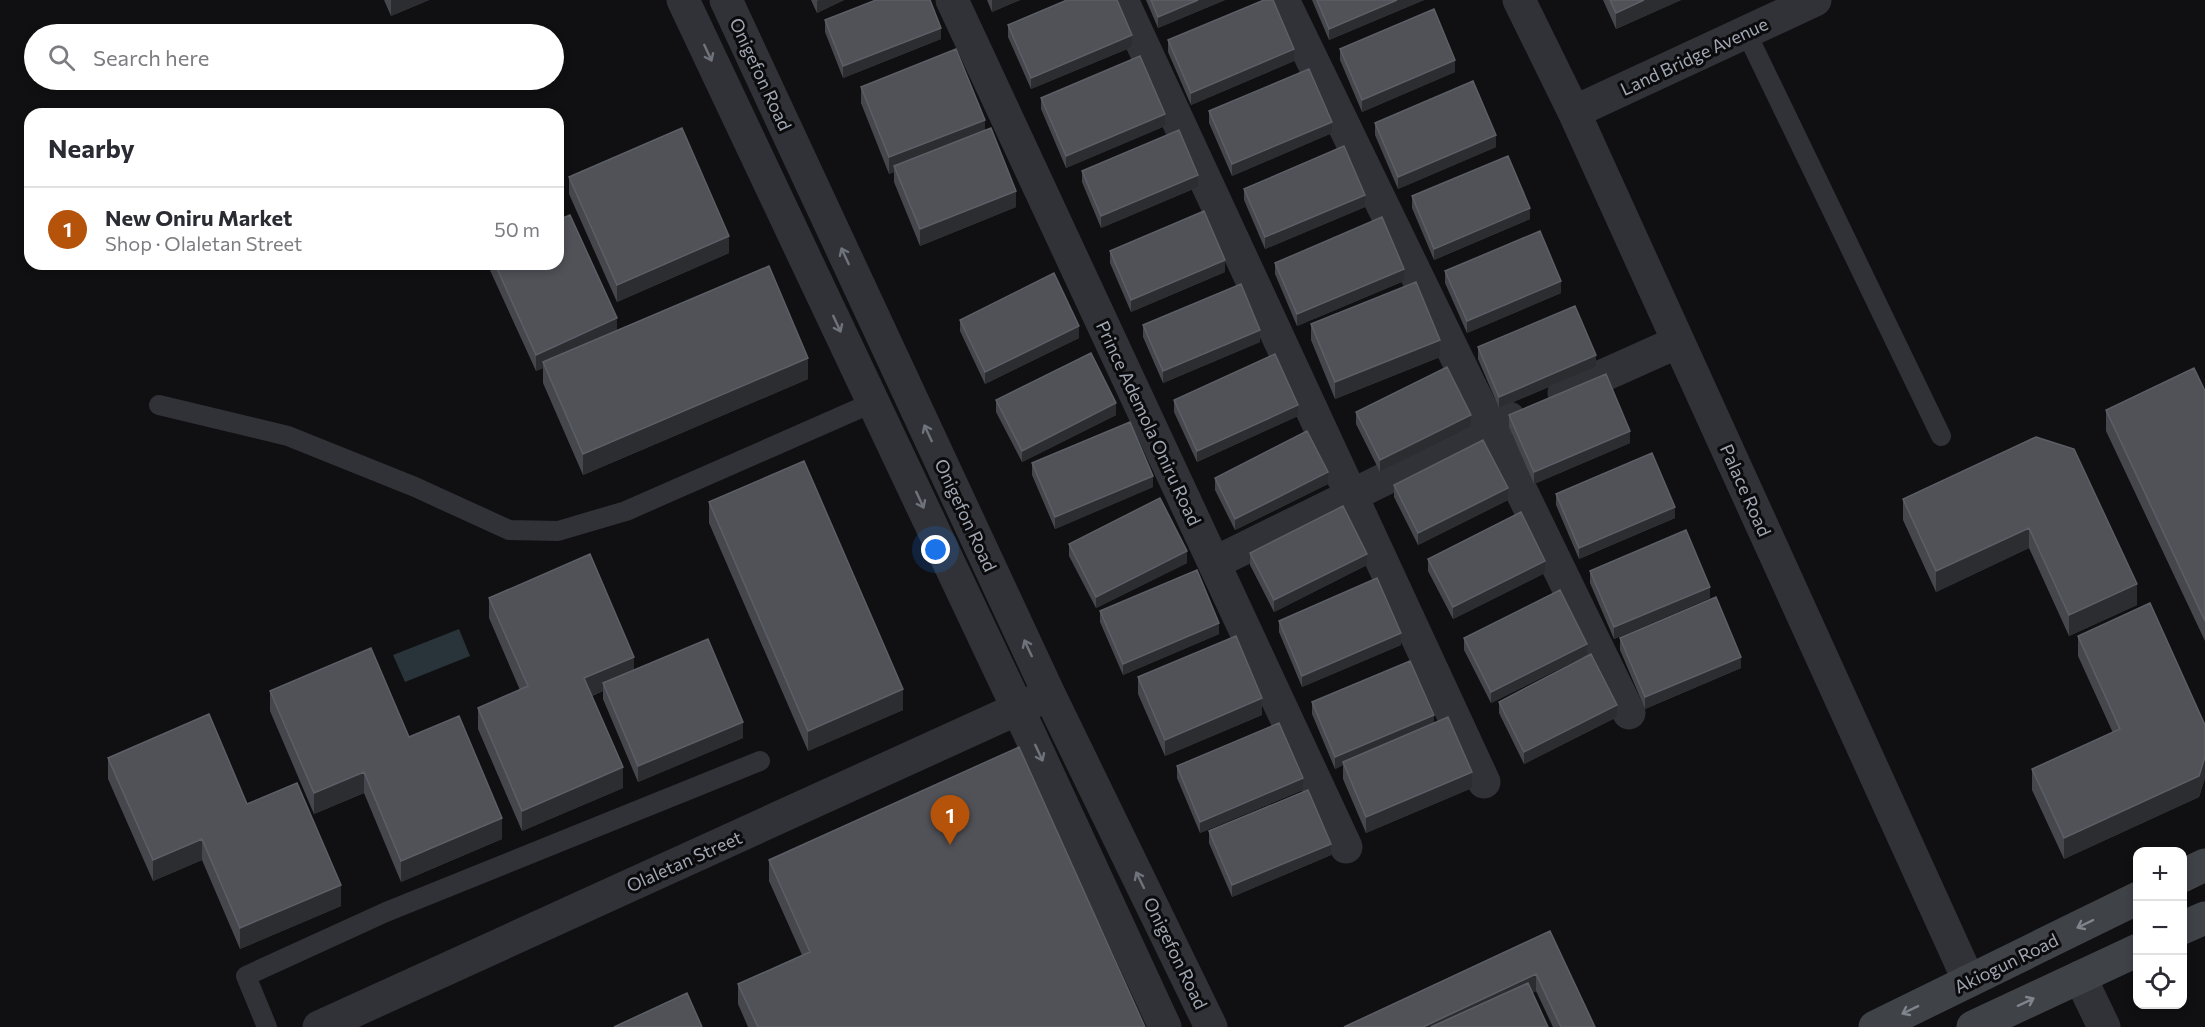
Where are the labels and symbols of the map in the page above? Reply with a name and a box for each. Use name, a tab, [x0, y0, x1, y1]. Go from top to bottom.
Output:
street label: Land Bridge Avenue	[1617, 12, 1771, 100]
street label: Onigefon Road	[725, 14, 797, 134]
one-way arrow	[703, 43, 715, 61]
one-way arrow	[839, 248, 851, 266]
one-way arrow	[831, 315, 843, 333]
street label: Prince Ademola Oniru Road	[1092, 317, 1206, 529]
one-way arrow	[921, 424, 933, 442]
street label: Palace Road	[1716, 440, 1776, 540]
street label: Onigefon Road	[930, 455, 1002, 575]
one-way arrow	[914, 491, 926, 509]
your location	[921, 535, 950, 564]
one-way arrow	[1021, 639, 1033, 657]
one-way arrow	[1033, 743, 1045, 761]
pin: 1	[930, 796, 970, 845]
street label: Olaletan Street	[623, 826, 745, 896]
one-way arrow	[1133, 871, 1145, 889]
street label: Onigefon Road	[1139, 893, 1213, 1013]
one-way arrow	[2076, 919, 2094, 931]
street label: Akiogun Road	[1950, 928, 2062, 998]
one-way arrow	[2017, 996, 2035, 1008]
one-way arrow	[1901, 1005, 1919, 1016]

